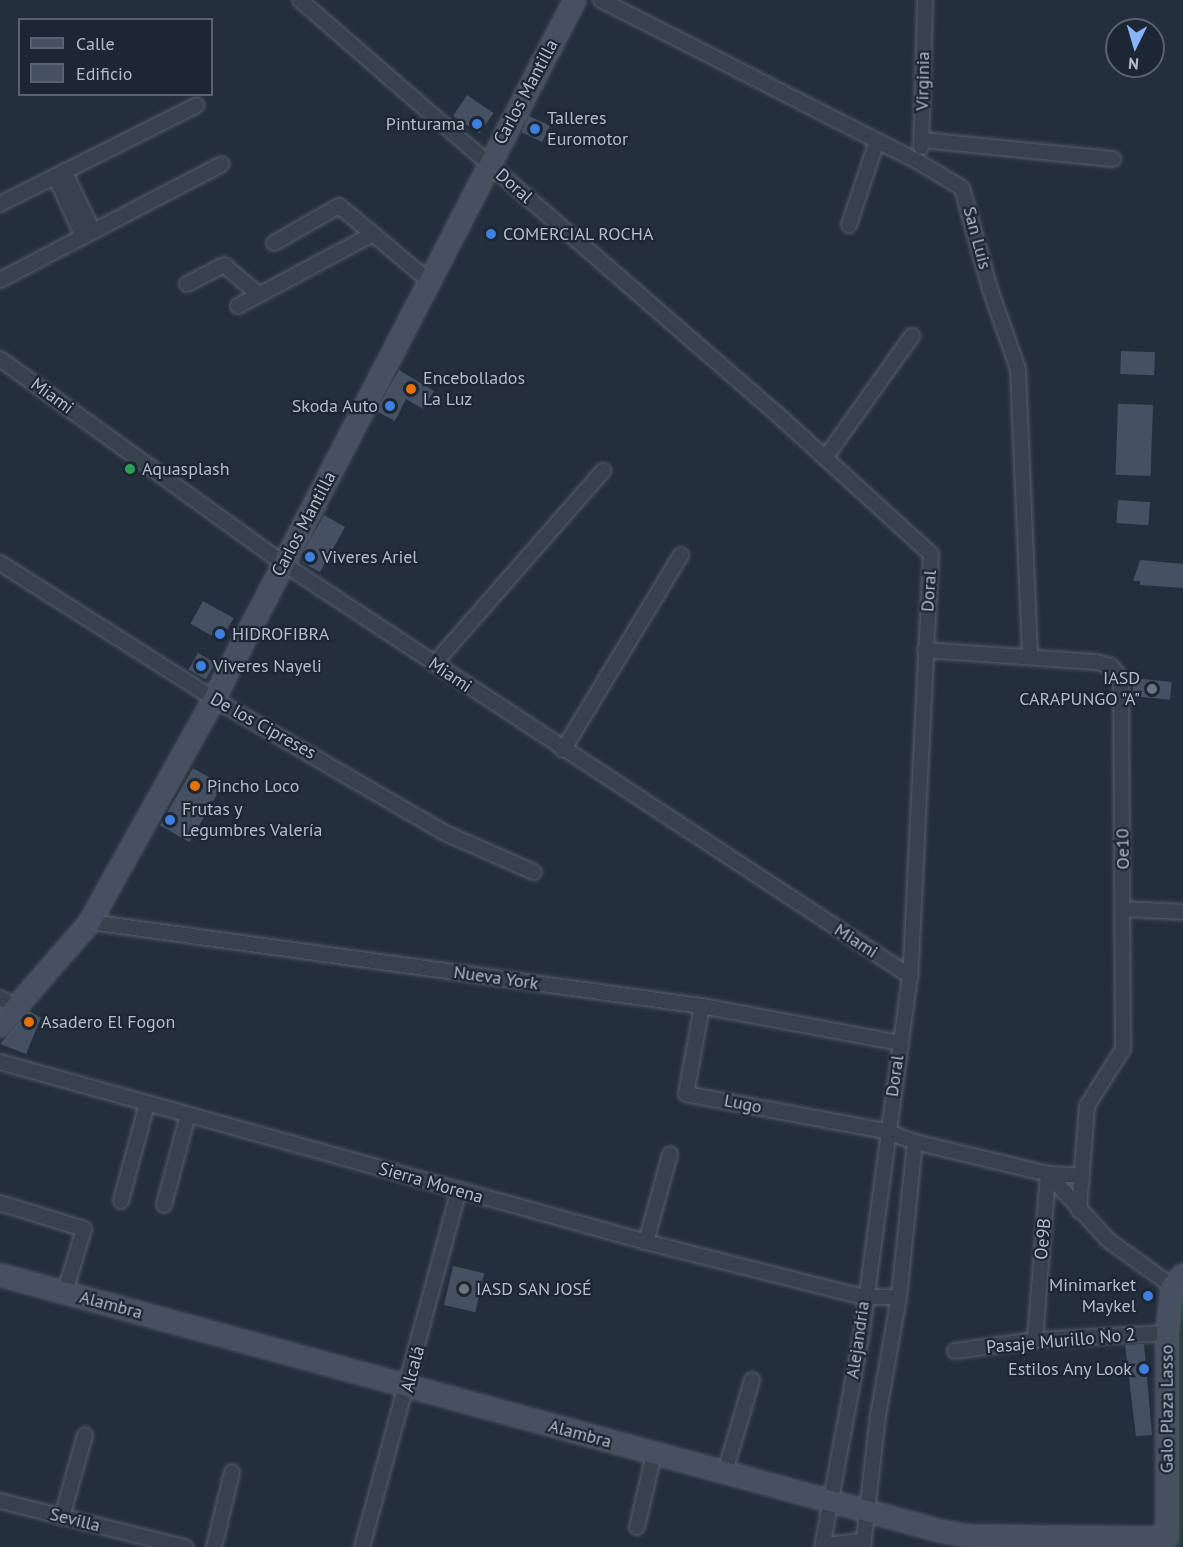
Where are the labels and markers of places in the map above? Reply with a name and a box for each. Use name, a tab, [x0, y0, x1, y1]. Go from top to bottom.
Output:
place label: Talleres Euromotor	[547, 108, 628, 150]
place label: Pinturama	[386, 113, 465, 135]
marker: Pinturama	[470, 117, 484, 131]
marker: Talleres Euromotor	[528, 122, 542, 136]
place label: COMERCIAL ROCHA	[503, 223, 654, 245]
marker: COMERCIAL ROCHA	[484, 227, 498, 241]
place label: Encebollados La Luz	[423, 368, 525, 410]
marker: Encebollados La Luz	[404, 382, 418, 396]
place label: Skoda Auto	[291, 395, 378, 417]
marker: Skoda Auto	[383, 399, 397, 413]
place label: Aquasplash	[142, 458, 230, 480]
marker: Aquasplash	[123, 462, 137, 476]
place label: Viveres Ariel	[322, 546, 418, 568]
marker: Viveres Ariel	[303, 550, 317, 564]
place label: HIDROFIBRA	[232, 623, 329, 645]
marker: HIDROFIBRA	[213, 627, 227, 641]
place label: Viveres Nayeli	[213, 655, 322, 677]
marker: Viveres Nayeli	[194, 659, 208, 673]
place label: IASD CARAPUNGO "A"	[1018, 668, 1140, 710]
marker: IASD CARAPUNGO "A"	[1145, 682, 1159, 696]
place label: Pincho Loco	[207, 775, 299, 797]
marker: Pincho Loco	[188, 779, 202, 793]
place label: Frutas y Legumbres Valería	[182, 799, 323, 842]
marker: Frutas y Legumbres Valería	[163, 813, 177, 827]
place label: Asadero El Fogon	[41, 1011, 175, 1033]
marker: Asadero El Fogon	[22, 1015, 36, 1029]
place label: Minimarket Maykel	[1049, 1275, 1136, 1318]
place label: IASD SAN JOSÉ	[476, 1278, 592, 1300]
marker: IASD SAN JOSÉ	[457, 1282, 471, 1296]
marker: Minimarket Maykel	[1141, 1289, 1155, 1303]
place label: Estilos Any Look	[1007, 1358, 1132, 1380]
marker: Estilos Any Look	[1137, 1362, 1151, 1376]

